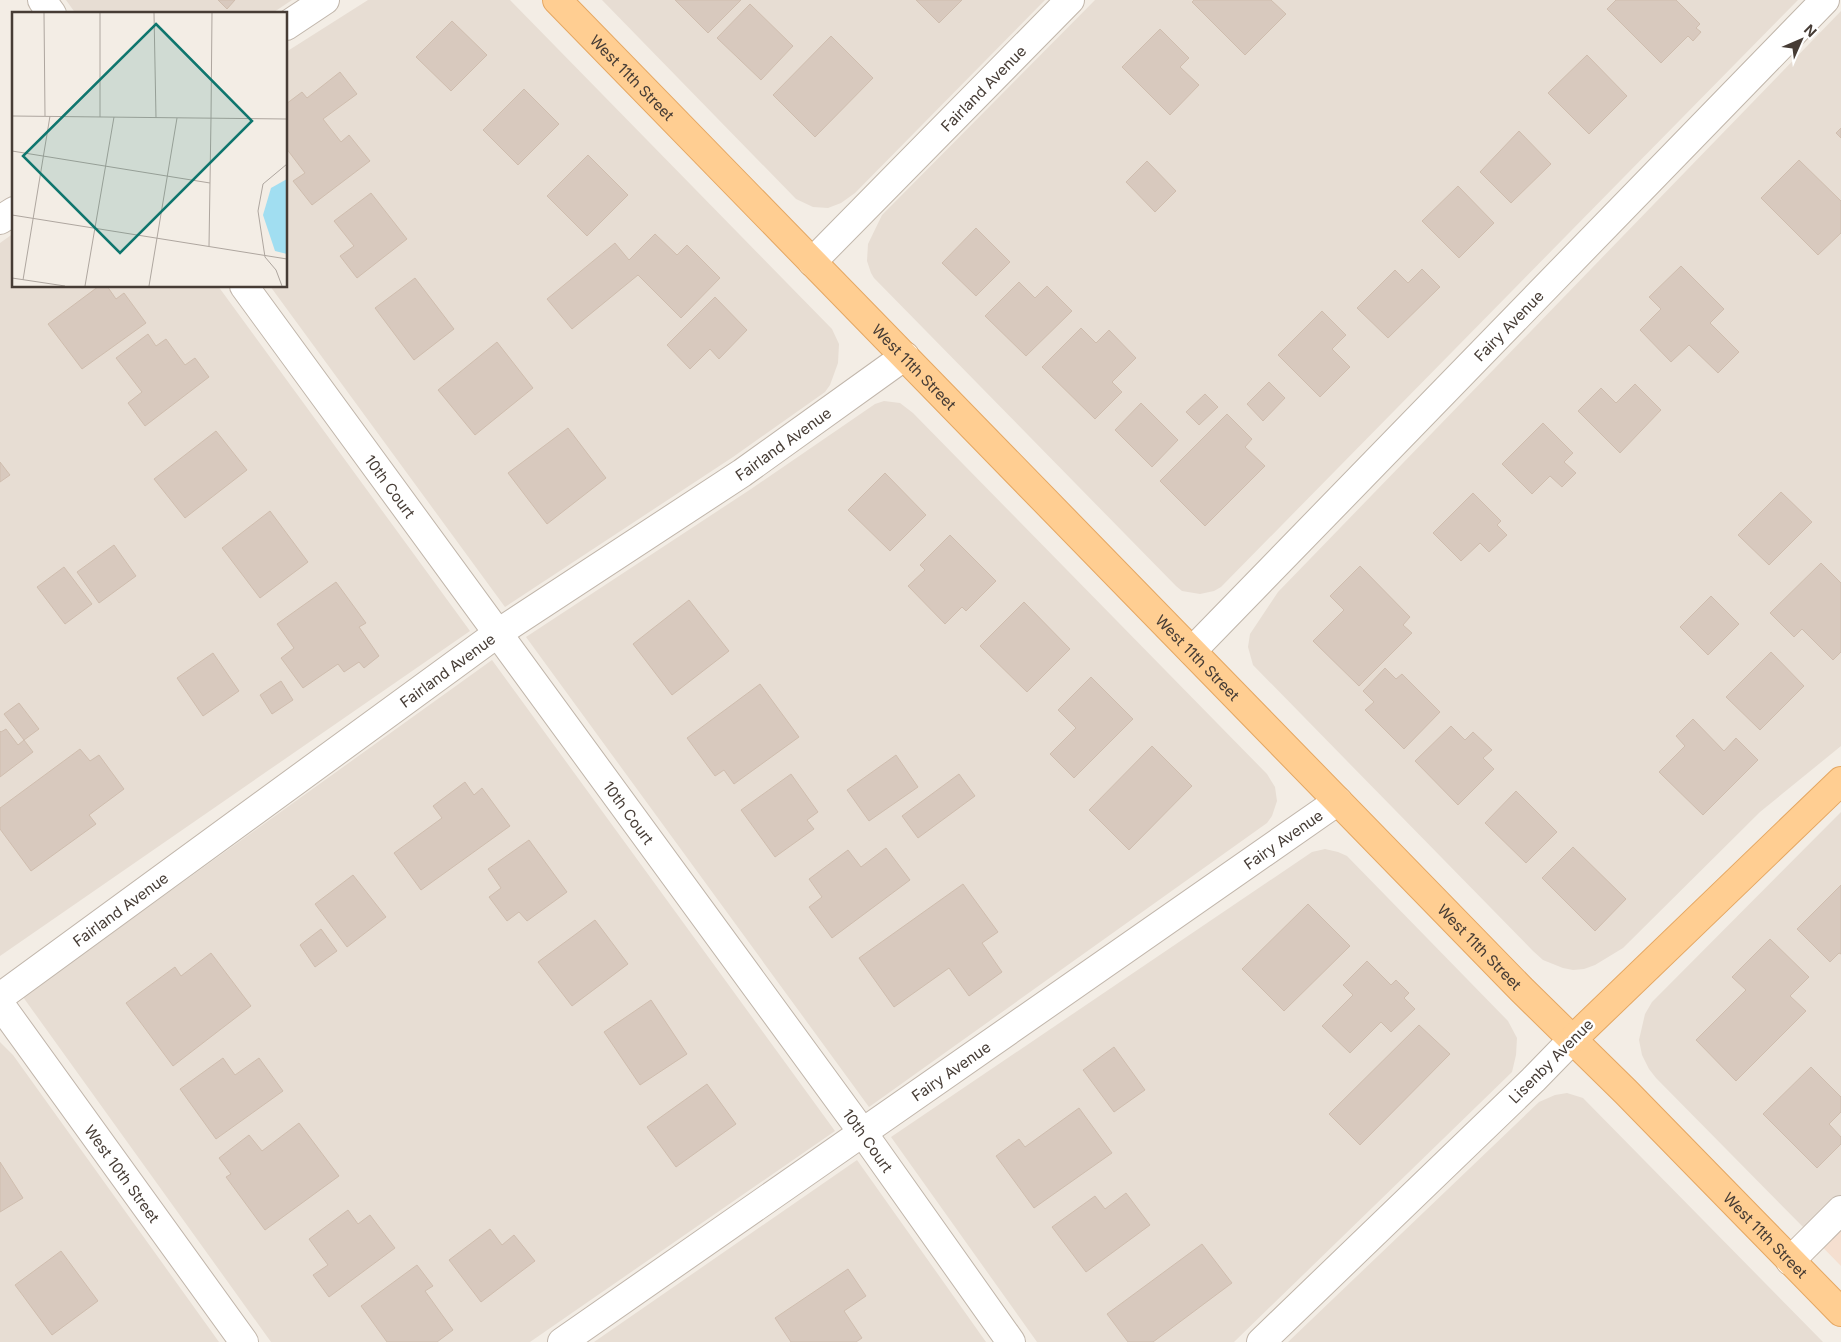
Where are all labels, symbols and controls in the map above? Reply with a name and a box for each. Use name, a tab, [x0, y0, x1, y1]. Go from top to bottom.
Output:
inset map	[12, 12, 288, 288]
north arrow	[1776, 15, 1826, 65]
text: N	[1801, 21, 1820, 40]
street label: West 11th Street	[586, 30, 679, 124]
street label: Fairland Avenue	[937, 41, 1030, 135]
street label: Fairy Avenue	[1470, 286, 1547, 365]
street label: West 11th Street	[868, 320, 961, 414]
street label: Fairland Avenue	[731, 403, 835, 484]
street label: 10th Court	[361, 451, 420, 522]
street label: West 11th Street	[1152, 610, 1244, 704]
street label: Fairland Avenue	[396, 629, 499, 711]
street label: 10th Court	[599, 777, 658, 848]
street label: Fairy Avenue	[1240, 805, 1326, 873]
street label: Fairland Avenue	[69, 868, 172, 950]
street label: West 11th Street	[1434, 900, 1526, 994]
street label: Lisenby Avenue	[1505, 1015, 1597, 1107]
street label: Fairy Avenue	[908, 1037, 994, 1105]
street label: 10th Court	[839, 1105, 897, 1176]
street label: West 10th Street	[81, 1121, 164, 1226]
street label: West 11th Street	[1719, 1188, 1812, 1282]

